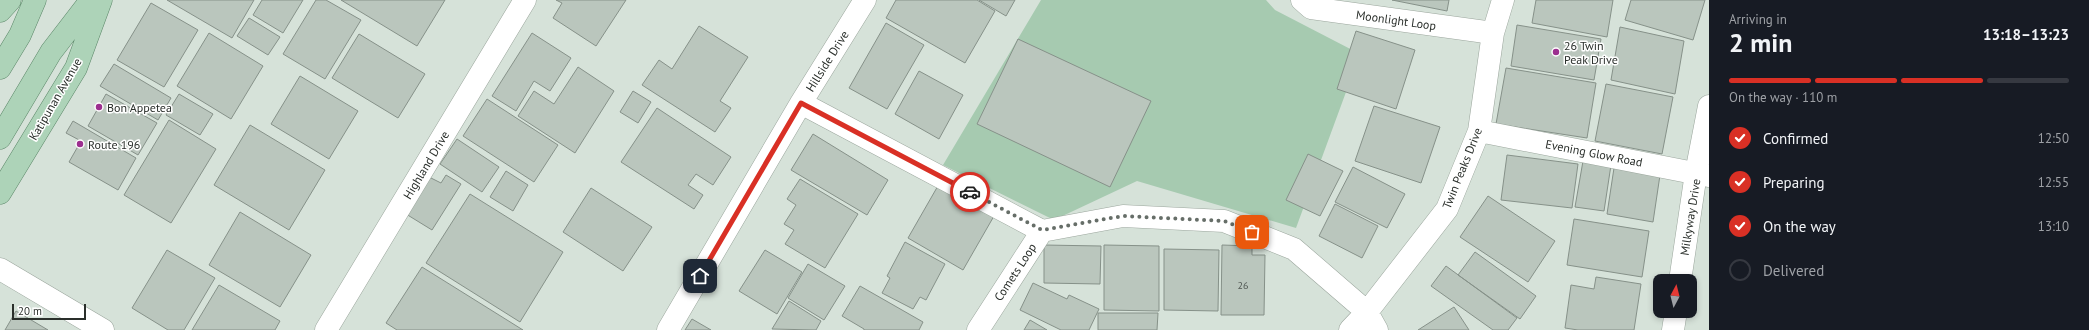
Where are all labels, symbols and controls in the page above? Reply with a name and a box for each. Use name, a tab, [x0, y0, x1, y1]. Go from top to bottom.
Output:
street label: Moonlight Loop	[1355, 7, 1437, 33]
text: Arriving in	[1729, 11, 1787, 28]
text: 13:18–13:23	[1983, 25, 2069, 44]
text: 2 min	[1729, 26, 1792, 59]
street label: Hillside Drive	[802, 28, 852, 94]
place label: 26 Twin Peak Drive	[1564, 38, 1618, 67]
marker: 26 Twin Peak Drive	[1551, 47, 1561, 57]
street label: Katipunan Avenue	[25, 55, 85, 143]
text: On the way · 110 m	[1729, 89, 1837, 106]
place label: Bon Appetea	[107, 100, 172, 115]
marker: Bon Appetea	[94, 102, 104, 112]
street label: Twin Peaks Drive	[1439, 125, 1485, 211]
icon: check	[1729, 127, 1751, 149]
street label: Highland Drive	[400, 128, 452, 202]
text: Confirmed	[1763, 129, 1828, 148]
text: 12:50	[2038, 130, 2069, 147]
street label: Evening Glow Road	[1544, 136, 1644, 170]
place label: Route 196	[88, 137, 140, 152]
marker: Route 196	[75, 139, 85, 149]
icon: check	[1729, 171, 1751, 193]
courier	[950, 172, 990, 212]
text: Preparing	[1763, 173, 1825, 192]
text: 12:55	[2038, 174, 2069, 191]
street label: Milkyway Drive	[1677, 178, 1703, 256]
icon: car	[959, 181, 981, 203]
pin	[1235, 215, 1269, 249]
icon: check	[1729, 215, 1751, 237]
text: On the way	[1763, 217, 1836, 236]
text: 13:10	[2038, 218, 2069, 235]
icon: bag	[1241, 221, 1263, 243]
street label: Comets Loop	[991, 240, 1039, 304]
pin	[683, 259, 717, 293]
text: Delivered	[1763, 261, 1824, 280]
icon: home	[689, 265, 711, 287]
north arrow	[1653, 274, 1697, 318]
map controls	[1653, 274, 1697, 318]
house number: 26	[1238, 279, 1248, 292]
scale bar	[12, 302, 86, 321]
text: 20 m	[18, 304, 42, 318]

